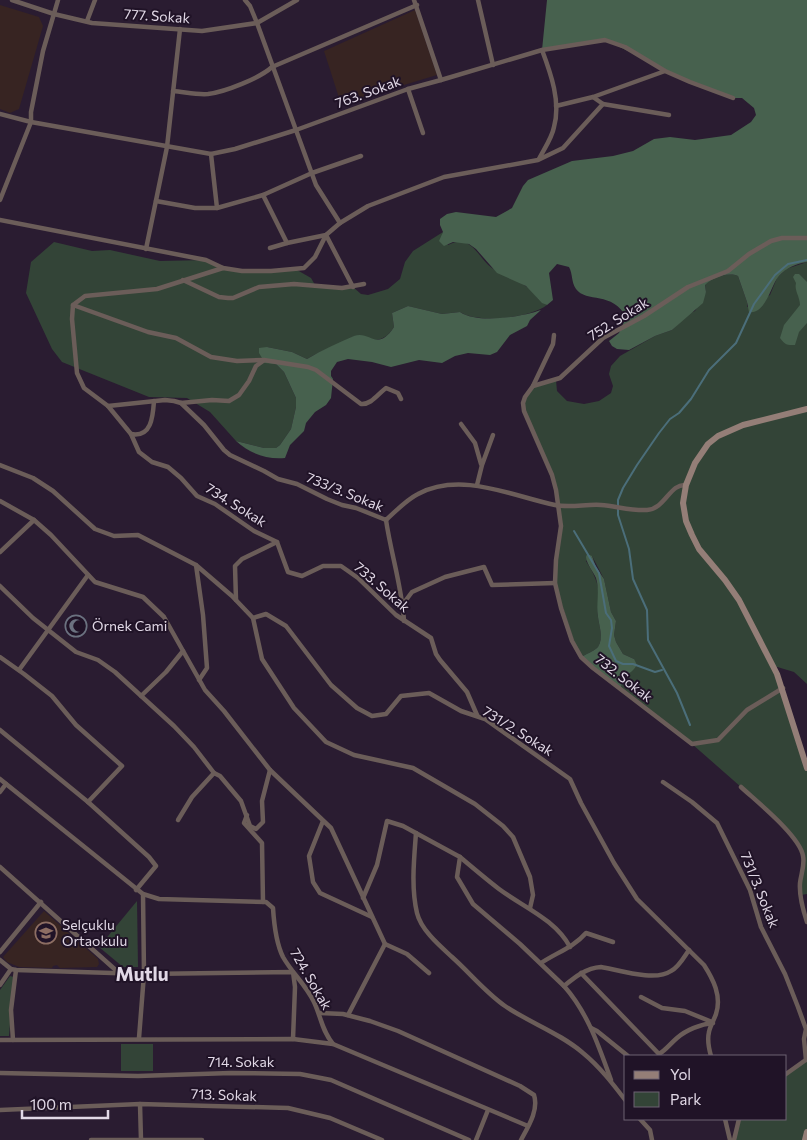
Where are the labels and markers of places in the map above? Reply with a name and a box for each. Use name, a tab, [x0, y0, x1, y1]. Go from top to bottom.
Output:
mosque icon: Örnek Cami	[64, 614, 88, 638]
place label: Örnek Cami	[92, 617, 167, 634]
place label: Selçuklu Ortaokulu	[62, 916, 127, 949]
school or university icon: Selçuklu Ortaokulu	[34, 921, 58, 945]

